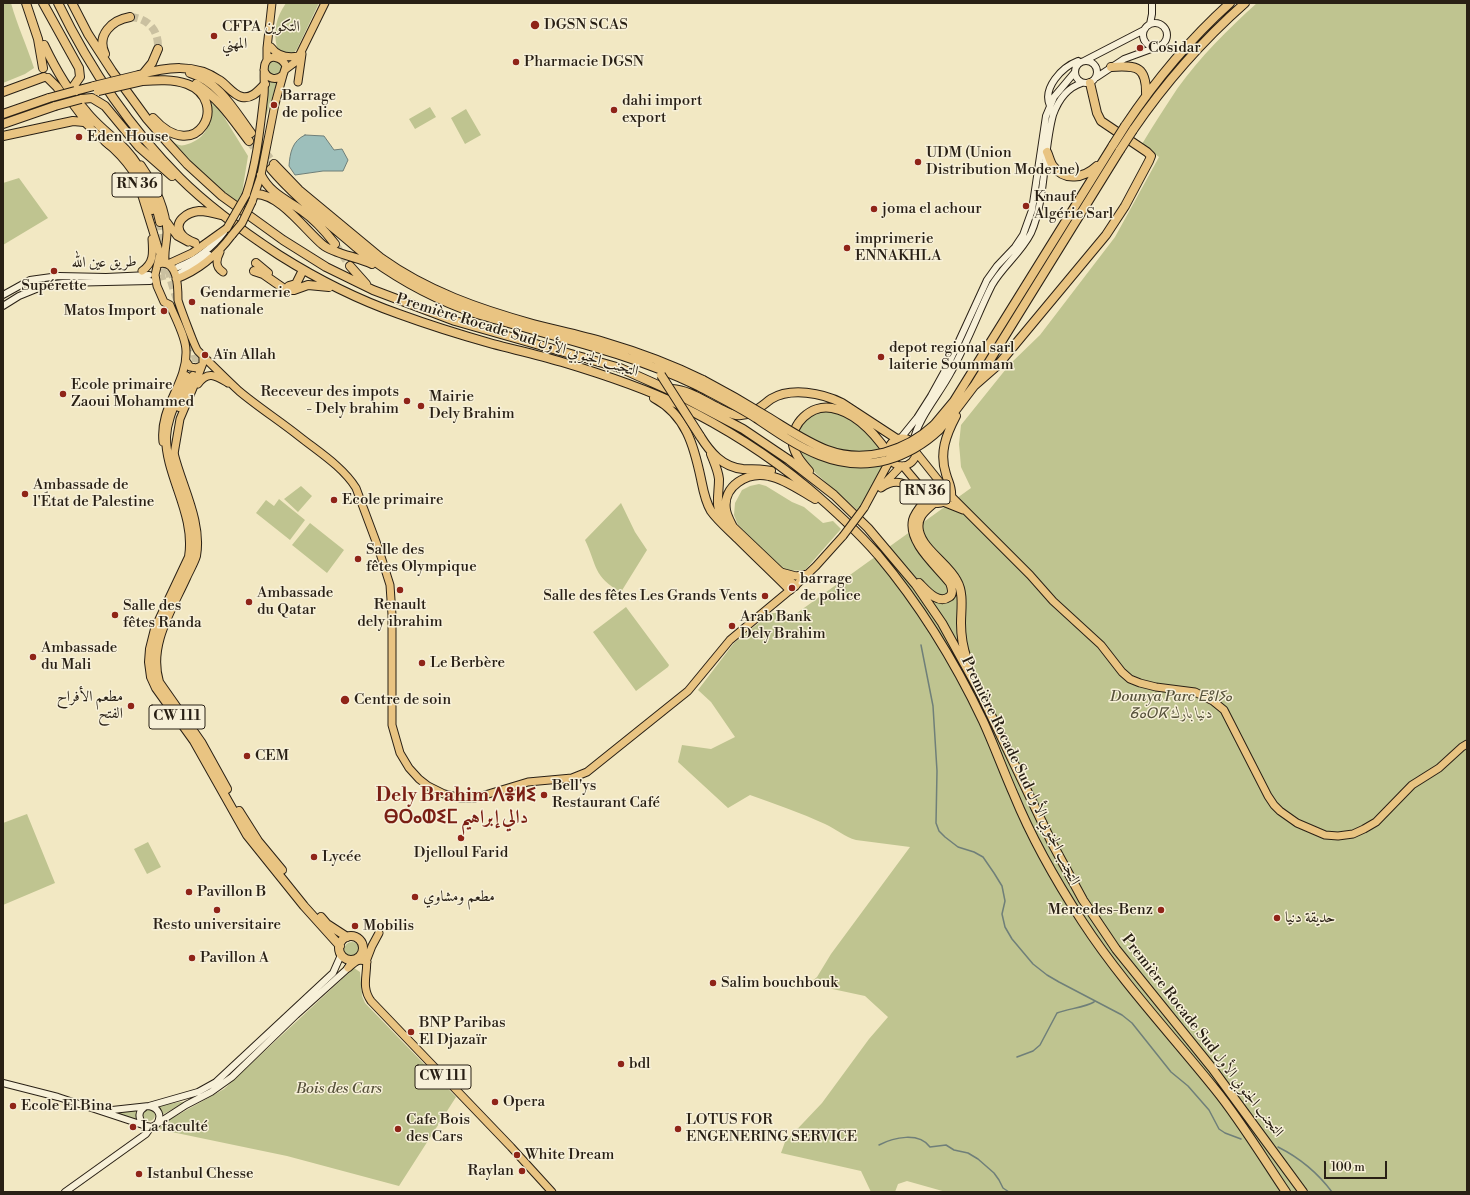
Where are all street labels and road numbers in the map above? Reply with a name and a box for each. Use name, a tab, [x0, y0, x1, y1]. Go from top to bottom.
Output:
road number: RN 36	[112, 173, 162, 197]
street label: طريق عين الله	[71, 253, 137, 273]
street label: Première Rocade Sud التجنب الجنوبي الأول	[394, 291, 640, 381]
road number: RN 36	[900, 480, 950, 504]
street label: Première Rocade Sud التجنب الجنوبي الأول	[957, 654, 1083, 888]
road number: CW 111	[149, 705, 205, 729]
street label: Première Rocade Sud التجنب الجنوبي الأول	[1117, 931, 1287, 1141]
road number: CW 111	[415, 1065, 471, 1089]

